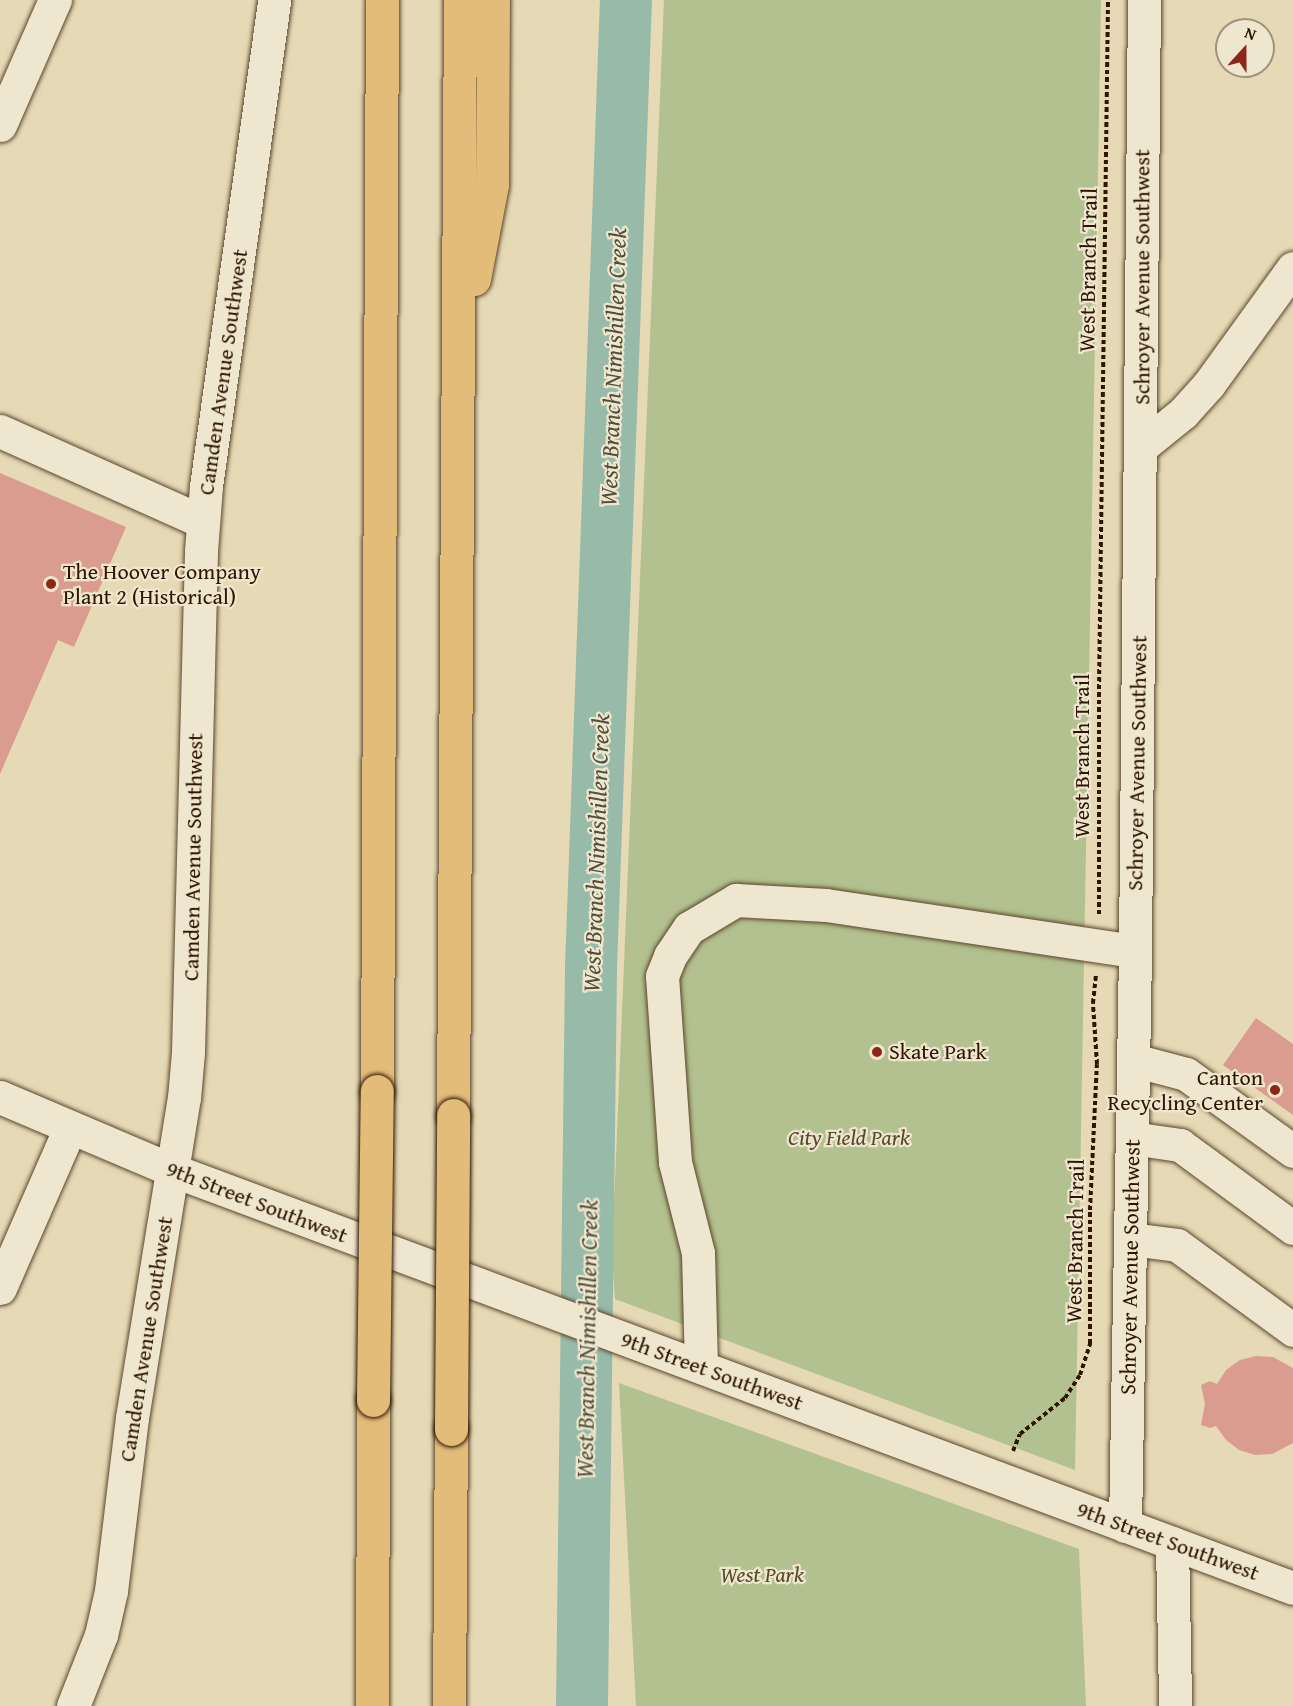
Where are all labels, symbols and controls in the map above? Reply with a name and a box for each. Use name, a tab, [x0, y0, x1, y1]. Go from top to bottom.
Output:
north arrow	[1215, 18, 1275, 78]
text: N	[1241, 20, 1260, 46]
street label: Schroyer Avenue Southwest	[1129, 149, 1155, 405]
street label: West Branch Trail	[1073, 188, 1103, 352]
water label: West Branch Nimishillen Creek	[594, 227, 632, 507]
street label: Camden Avenue Southwest	[193, 247, 253, 497]
place label: The Hoover Company Plant 2 (Historical)	[63, 558, 261, 610]
marker: The Hoover Company Plant 2 (Historical)	[44, 577, 58, 591]
street label: Schroyer Avenue Southwest	[1122, 635, 1152, 891]
street label: West Branch Trail	[1069, 674, 1095, 838]
water label: West Branch Nimishillen Creek	[577, 713, 615, 993]
street label: Camden Avenue Southwest	[178, 733, 208, 981]
place label: Skate Park	[889, 1039, 987, 1065]
marker: Skate Park	[870, 1045, 884, 1059]
place label: Canton Recycling Center	[1108, 1064, 1263, 1116]
marker: Canton Recycling Center	[1268, 1083, 1282, 1097]
park label: City Field Park	[788, 1125, 910, 1151]
street label: Schroyer Avenue Southwest	[1115, 1139, 1145, 1395]
street label: 9th Street Southwest	[163, 1155, 351, 1249]
street label: West Branch Trail	[1060, 1159, 1090, 1323]
water label: West Branch Nimishillen Creek	[570, 1199, 604, 1479]
street label: Camden Avenue Southwest	[114, 1214, 178, 1464]
street label: 9th Street Southwest	[617, 1326, 807, 1416]
street label: 9th Street Southwest	[1073, 1496, 1263, 1586]
park label: West Park	[720, 1562, 804, 1588]

